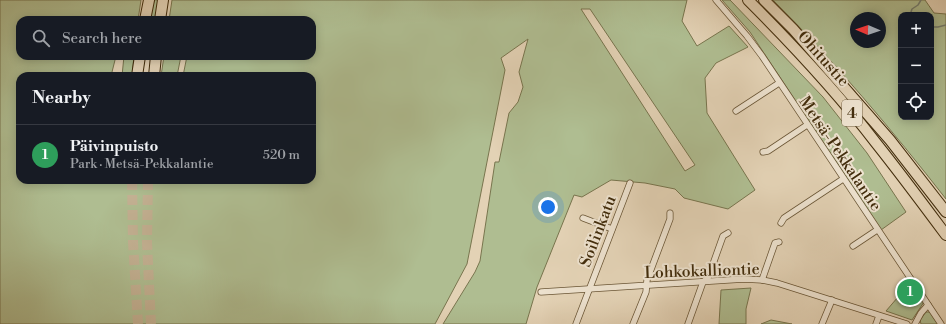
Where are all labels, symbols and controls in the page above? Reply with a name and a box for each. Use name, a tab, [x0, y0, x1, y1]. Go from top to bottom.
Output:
north arrow	[850, 12, 886, 48]
map controls	[898, 12, 934, 120]
button: +	[898, 12, 934, 48]
search box	[16, 16, 316, 60]
icon: search	[30, 27, 52, 49]
street label: Ohitustie	[793, 27, 853, 91]
text: Search here	[62, 29, 142, 48]
button: −	[898, 48, 934, 84]
button: locate	[898, 84, 934, 120]
text: Nearby	[32, 87, 91, 109]
street label: Metsä-Pekkalantie	[794, 92, 886, 215]
road number: 4	[842, 100, 862, 126]
text: Päivinpuisto	[70, 137, 158, 156]
text: 1	[42, 147, 48, 163]
text: 520 m	[263, 147, 300, 163]
text: Park · Metsä-Pekkalantie	[70, 156, 213, 172]
street label: Soilinkatu	[575, 193, 621, 270]
your location	[538, 197, 558, 217]
street label: Lohkokalliontie	[644, 259, 760, 283]
pin: 1	[897, 277, 923, 307]

